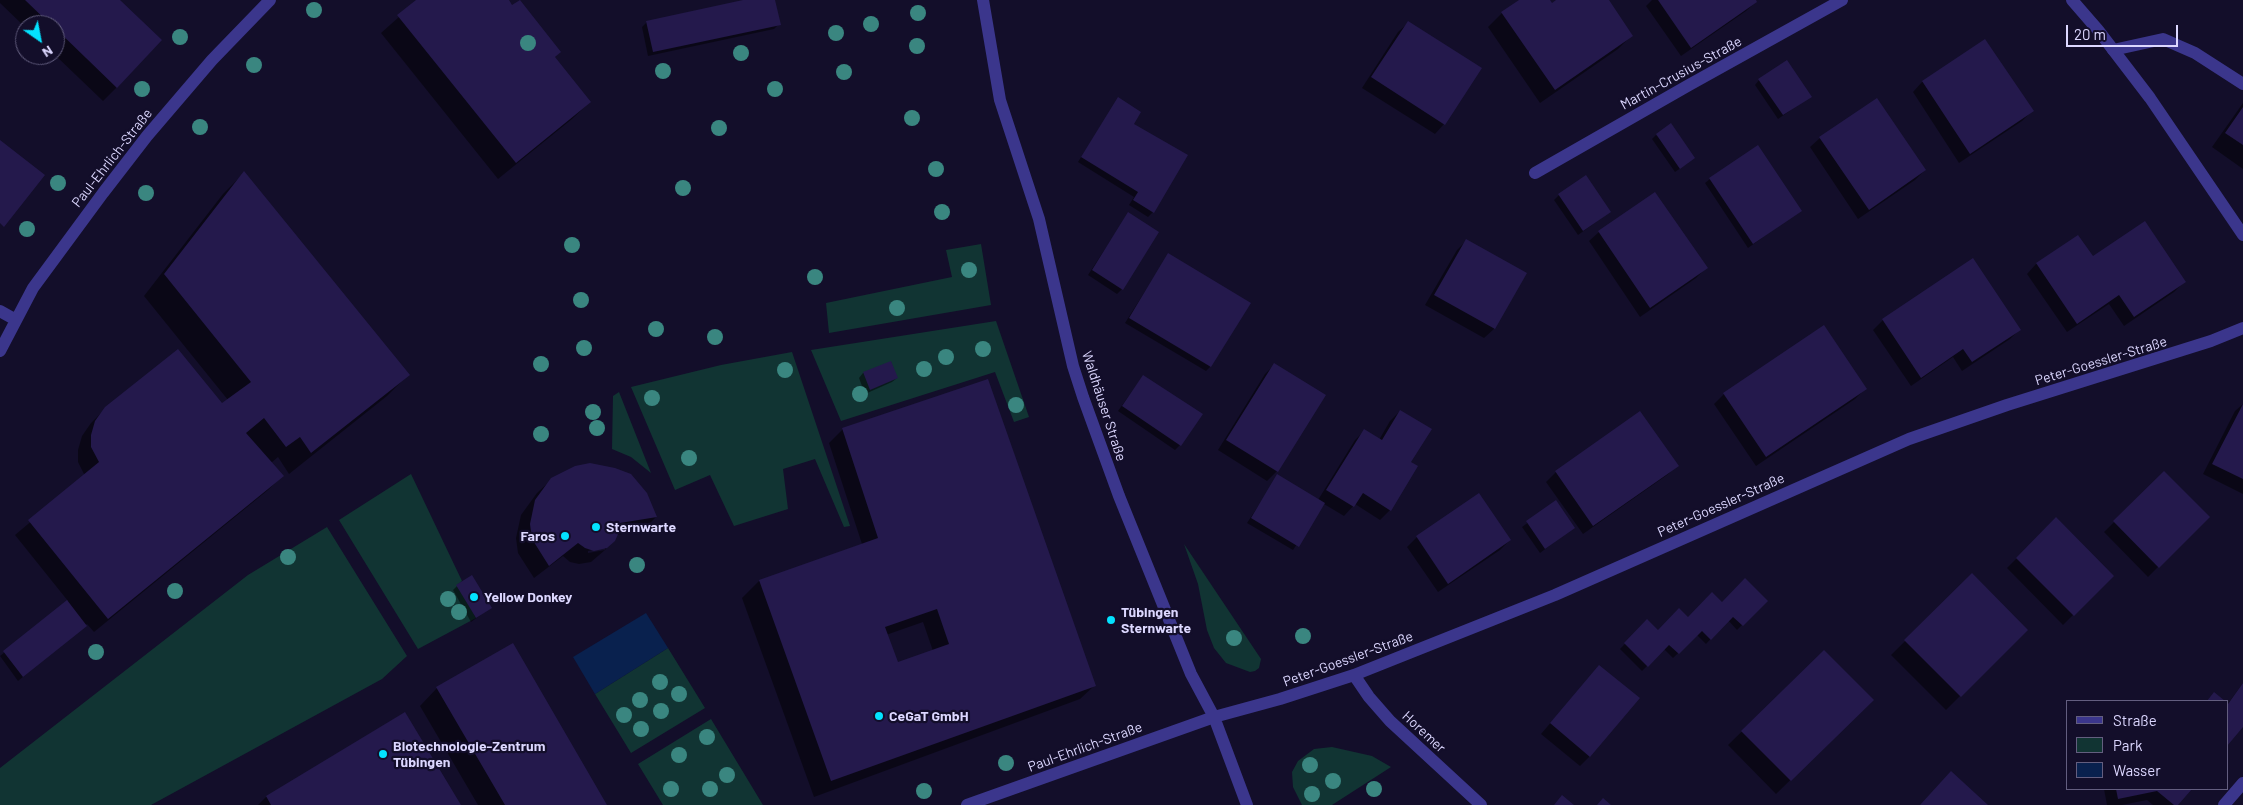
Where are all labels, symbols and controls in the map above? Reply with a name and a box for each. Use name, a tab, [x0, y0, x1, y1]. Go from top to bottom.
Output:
north arrow	[15, 15, 65, 65]
scale bar	[2068, 15, 2180, 47]
text: 20 m	[2074, 25, 2106, 43]
street label: Martin-Crusius-Straße	[1617, 33, 1745, 113]
text: N	[39, 42, 56, 62]
street label: Paul-Ehrlich-Straße	[68, 105, 156, 211]
street label: Peter-Goessler-Straße	[2033, 333, 2169, 389]
street label: Waldhäuser Straße	[1078, 349, 1130, 463]
street label: Peter-Goessler-Straße	[1655, 469, 1787, 541]
place label: Sternwarte	[606, 519, 676, 535]
marker: Sternwarte	[590, 521, 602, 533]
place label: Faros	[520, 528, 555, 544]
marker: Faros	[559, 530, 571, 542]
place label: Yellow Donkey	[484, 589, 572, 605]
marker: Yellow Donkey	[468, 591, 480, 603]
place label: Tübingen Sternwarte	[1121, 604, 1191, 636]
marker: Tübingen Sternwarte	[1105, 614, 1117, 626]
street label: Peter-Goessler-Straße	[1281, 628, 1415, 690]
legend	[2066, 700, 2228, 790]
place label: CeGaT GmbH	[889, 708, 969, 724]
street label: Horemer	[1399, 708, 1449, 756]
marker: CeGaT GmbH	[873, 710, 885, 722]
text: Straße	[2113, 711, 2157, 729]
street label: Paul-Ehrlich-Straße	[1025, 718, 1145, 776]
text: Park	[2113, 736, 2142, 754]
place label: Biotechnologie-Zentrum Tübingen	[393, 738, 545, 770]
marker: Biotechnologie-Zentrum Tübingen	[377, 748, 389, 760]
text: Wasser	[2113, 761, 2161, 779]

